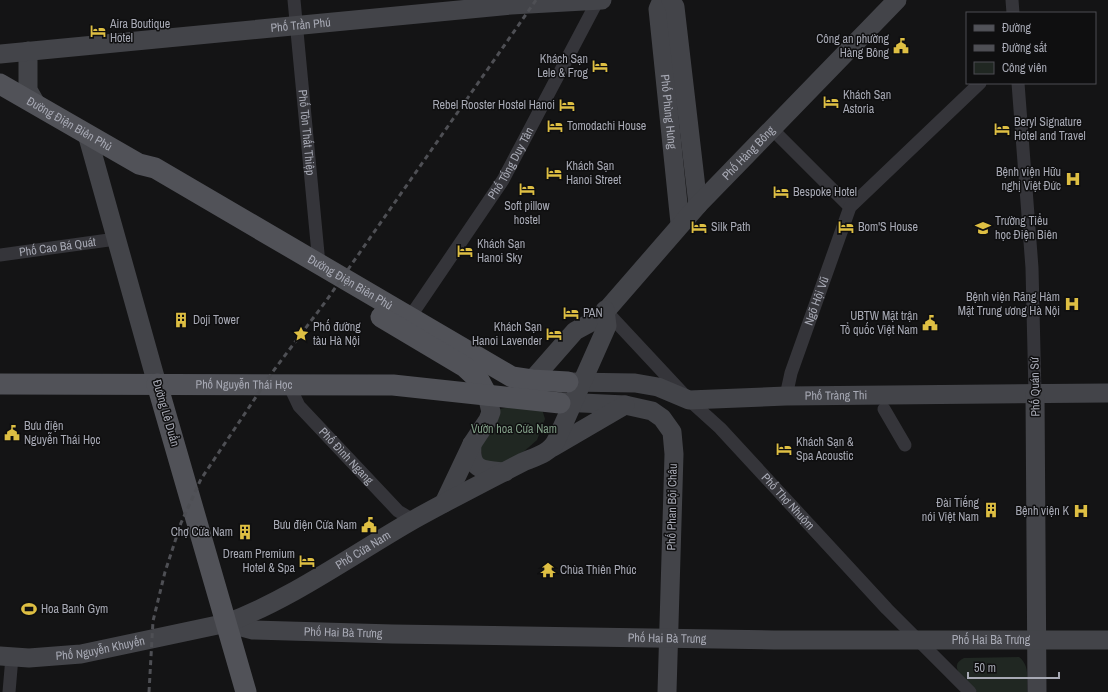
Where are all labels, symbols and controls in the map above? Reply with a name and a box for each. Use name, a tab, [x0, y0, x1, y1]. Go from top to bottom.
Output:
legend	[966, 12, 1096, 84]
street label: Phố Trần Phú	[270, 14, 331, 36]
place label: Aira Boutique Hotel	[109, 16, 170, 46]
text: Đường	[1002, 20, 1032, 36]
hotel icon: Aira Boutique Hotel	[89, 22, 107, 40]
place label: Công an phường Hàng Bông	[816, 31, 890, 61]
public building icon: Công an phường Hàng Bông	[892, 37, 910, 55]
text: Đường sắt	[1002, 40, 1047, 56]
place label: Khách Sạn Lele & Frog	[537, 51, 589, 81]
hotel icon: Khách Sạn Lele & Frog	[591, 57, 609, 75]
text: Công viên	[1002, 60, 1047, 76]
street label: Phố Phùng Hưng	[657, 73, 680, 150]
place label: Khách Sạn Astoria	[842, 87, 891, 117]
street label: Phố Tôn Thất Thiệp	[295, 89, 319, 176]
street label: Đường Điện Biên Phủ	[24, 93, 115, 155]
hotel icon: Khách Sạn Astoria	[822, 93, 840, 111]
hotel icon: Rebel Rooster Hostel Hanoi	[558, 96, 576, 114]
place label: Rebel Rooster Hostel Hanoi	[432, 97, 555, 113]
place label: Beryl Signature Hotel and Travel	[1014, 114, 1086, 144]
hotel icon: Tomodachi House	[546, 117, 564, 135]
place label: Tomodachi House	[567, 118, 646, 134]
hotel icon: Beryl Signature Hotel and Travel	[993, 120, 1011, 138]
street label: Phố Hàng Bông	[719, 122, 779, 183]
street label: Phố Tống Duy Tân	[484, 124, 537, 203]
place label: Khách Sạn Hanoi Street	[566, 158, 622, 188]
hotel icon: Khách Sạn Hanoi Street	[545, 164, 563, 182]
place label: Bệnh viện Hữu nghị Việt Đức	[996, 164, 1061, 194]
hospital icon: Bệnh viện Hữu nghị Việt Đức	[1064, 170, 1082, 188]
hotel icon: Soft pillow hostel	[518, 180, 536, 198]
hotel icon: Bespoke Hotel	[772, 183, 790, 201]
place label: Bespoke Hotel	[793, 184, 857, 200]
place label: Soft pillow hostel	[504, 198, 551, 228]
place label: Trường Tiểu học Điện Biên	[995, 213, 1057, 243]
hotel icon: Silk Path	[690, 218, 708, 236]
hotel icon: Bom'S House	[837, 218, 855, 236]
place label: Silk Path	[711, 219, 750, 235]
place label: Bom'S House	[858, 219, 918, 235]
school or university icon: Trường Tiểu học Điện Biên	[974, 219, 992, 237]
street label: Phố Cao Bá Quát	[18, 234, 97, 260]
place label: Khách Sạn Hanoi Sky	[477, 236, 525, 266]
hotel icon: Khách Sạn Hanoi Sky	[456, 242, 474, 260]
street label: Đường Điện Biên Phủ	[305, 251, 396, 313]
street label: Ngõ Hội Vũ	[801, 274, 833, 327]
place label: Bệnh viện Răng Hàm Mặt Trung ương Hà Nội	[958, 289, 1060, 319]
hospital icon: Bệnh viện Răng Hàm Mặt Trung ương Hà Nội	[1063, 295, 1081, 313]
hotel icon: PAN	[562, 304, 580, 322]
place label: PAN	[583, 305, 603, 321]
place label: UBTW Mặt trận Tổ quốc Việt Nam	[840, 308, 918, 338]
building icon: Doji Tower	[172, 311, 190, 329]
place label: Doji Tower	[193, 312, 240, 328]
public building icon: UBTW Mặt trận Tổ quốc Việt Nam	[921, 314, 939, 332]
place label: Phố đường tàu Hà Nội	[313, 319, 361, 349]
place label: Khách Sạn Hanoi Lavender	[472, 319, 543, 349]
place icon: Phố đường tàu Hà Nội	[292, 325, 310, 343]
hotel icon: Khách Sạn Hanoi Lavender	[545, 325, 563, 343]
street label: Phố Quán Sứ	[1026, 357, 1044, 417]
street label: Phố Nguyễn Thái Học	[196, 376, 293, 393]
street label: Đường Lê Duẩn	[149, 378, 183, 448]
street label: Phố Tràng Thi	[805, 387, 867, 404]
place label: Bưu điện Nguyễn Thái Học	[24, 418, 100, 448]
park label: Vườn hoa Cửa Nam	[471, 421, 557, 437]
public building icon: Bưu điện Nguyễn Thái Học	[3, 424, 21, 442]
street label: Phố Đình Ngang	[315, 424, 377, 488]
place label: Khách Sạn & Spa Acoustic	[796, 434, 854, 464]
hotel icon: Khách Sạn & Spa Acoustic	[775, 440, 793, 458]
street label: Phố Phan Bội Châu	[663, 463, 681, 551]
street label: Phố Thợ Nhuộm	[758, 470, 818, 533]
place label: Đài Tiếng nói Việt Nam	[922, 495, 980, 525]
building icon: Đài Tiếng nói Việt Nam	[982, 501, 1000, 519]
hospital icon: Bệnh viện K	[1072, 502, 1090, 520]
place label: Bệnh viện K	[1015, 503, 1069, 519]
public building icon: Bưu điện Cửa Nam	[360, 516, 378, 534]
place label: Bưu điện Cửa Nam	[273, 517, 357, 533]
building icon: Chợ Cửa Nam	[236, 523, 254, 541]
place label: Chợ Cửa Nam	[171, 524, 233, 540]
street label: Phố Cửa Nam	[332, 527, 394, 573]
place label: Dream Premium Hotel & Spa	[223, 546, 296, 576]
hotel icon: Dream Premium Hotel & Spa	[298, 552, 316, 570]
temple icon: Chùa Thiên Phúc	[539, 561, 557, 579]
place label: Chùa Thiên Phúc	[560, 562, 636, 578]
sports icon: Hoa Banh Gym	[20, 600, 38, 618]
place label: Hoa Banh Gym	[41, 601, 108, 617]
street label: Phố Hai Bà Trưng	[304, 623, 383, 642]
street label: Phố Hai Bà Trưng	[628, 630, 707, 647]
street label: Phố Hai Bà Trưng	[952, 632, 1031, 648]
street label: Phố Nguyễn Khuyến	[55, 633, 146, 664]
scale bar	[968, 654, 1059, 680]
text: 50 m	[974, 660, 996, 676]

